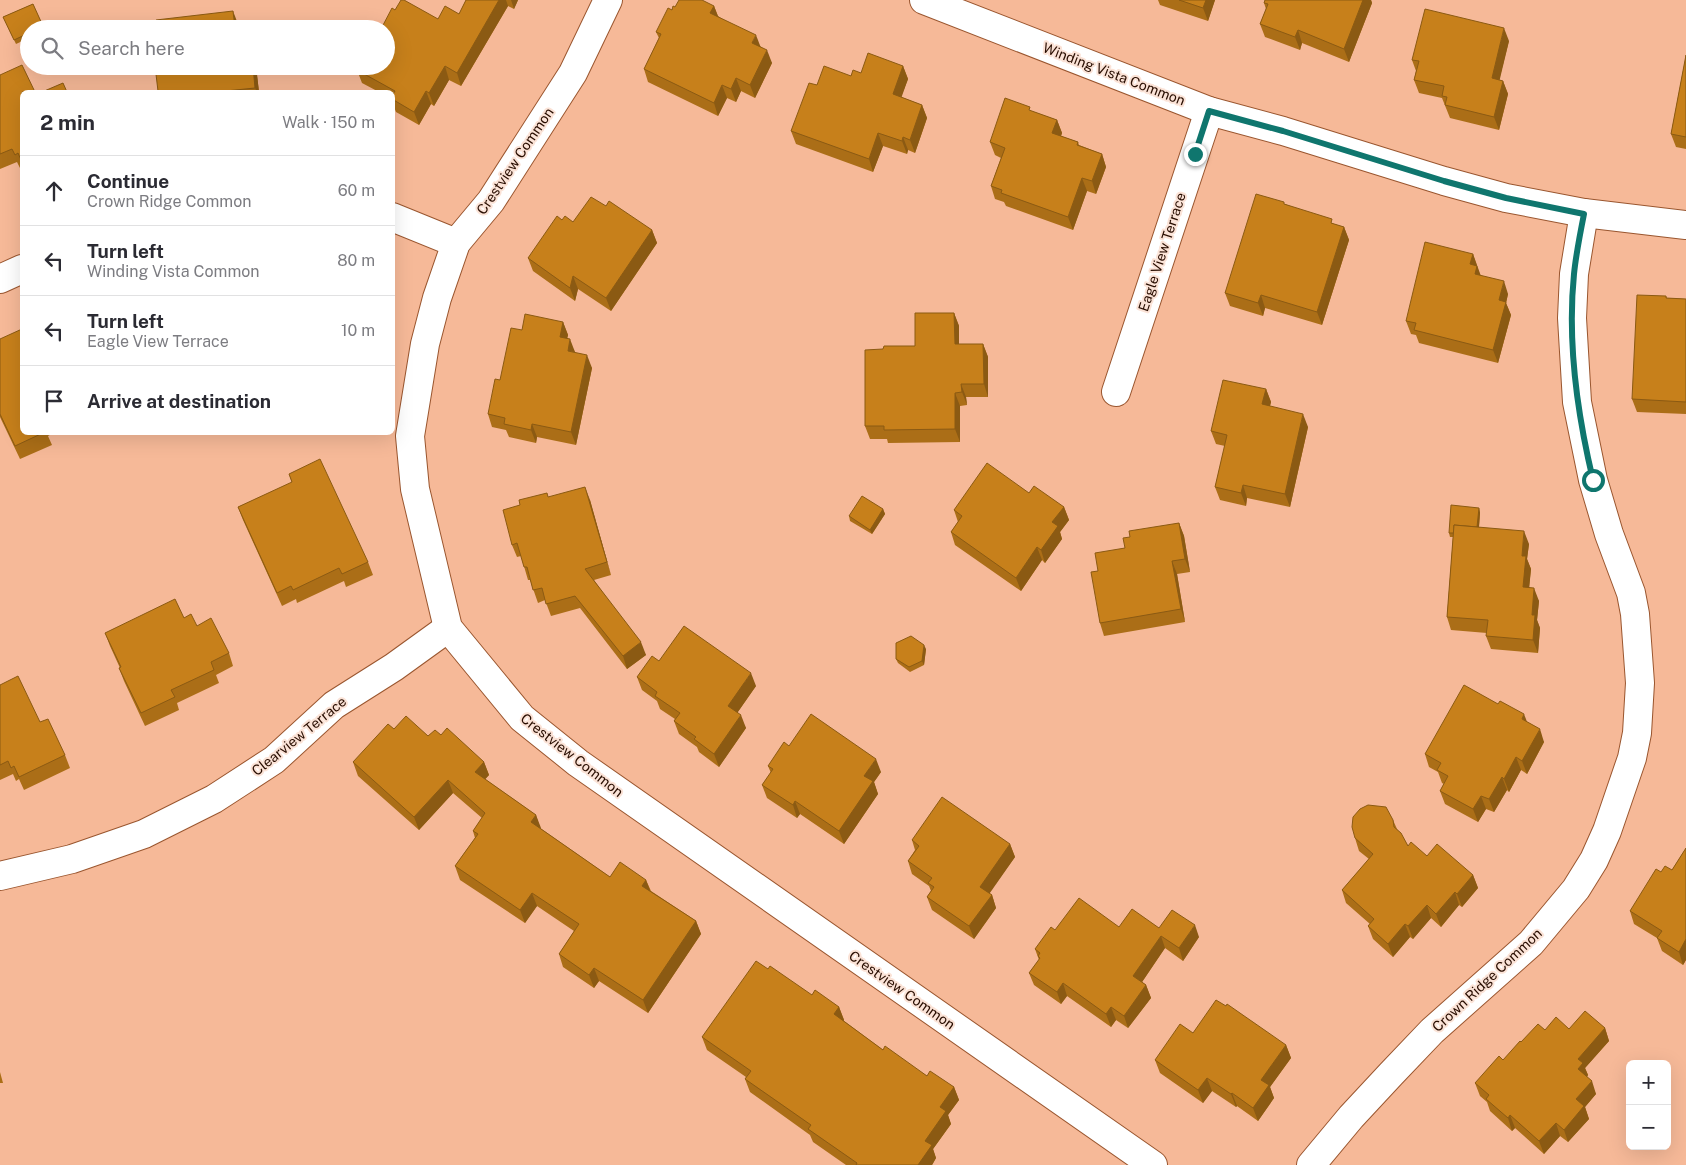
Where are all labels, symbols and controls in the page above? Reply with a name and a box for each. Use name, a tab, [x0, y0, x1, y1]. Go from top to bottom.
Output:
search box	[20, 20, 395, 75]
icon: search	[38, 34, 66, 62]
text: Search here	[78, 37, 185, 59]
street label: Winding Vista Common	[1041, 39, 1187, 109]
street label: Crestview Common	[473, 104, 557, 218]
text: 2 min	[40, 110, 95, 135]
text: Walk · 150 m	[282, 113, 375, 132]
route end	[1184, 143, 1207, 166]
text: Continue	[87, 170, 169, 192]
icon: ahead	[40, 177, 68, 205]
text: 60 m	[338, 181, 375, 200]
street label: Eagle View Terrace	[1135, 190, 1189, 313]
text: Crown Ridge Common	[87, 192, 251, 211]
text: Turn left	[87, 240, 164, 262]
icon: left	[40, 247, 68, 275]
text: 80 m	[337, 251, 375, 270]
text: Winding Vista Common	[87, 262, 260, 281]
text: Turn left	[87, 310, 164, 332]
icon: left	[40, 317, 68, 345]
text: 10 m	[341, 321, 375, 340]
text: Eagle View Terrace	[87, 332, 229, 351]
icon: arrive	[40, 387, 68, 415]
text: Arrive at destination	[87, 390, 271, 412]
route start	[1582, 469, 1605, 492]
street label: Clearview Terrace	[249, 693, 349, 779]
street label: Crestview Common	[518, 710, 626, 800]
street label: Crown Ridge Common	[1429, 925, 1545, 1035]
street label: Crestview Common	[846, 947, 958, 1033]
map controls	[1626, 1060, 1671, 1150]
button: +	[1626, 1060, 1671, 1105]
button: −	[1626, 1105, 1671, 1150]

